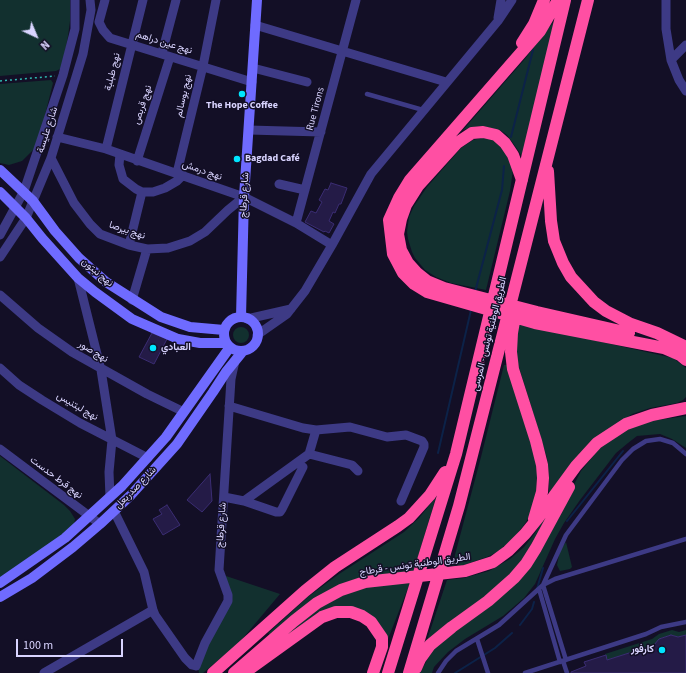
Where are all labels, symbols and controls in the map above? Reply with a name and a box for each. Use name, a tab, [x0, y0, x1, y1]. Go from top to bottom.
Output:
north arrow	[16, 16, 56, 56]
street label: نهج عين دراهم	[134, 29, 194, 57]
text: N	[37, 37, 53, 53]
street label: نهج طبلبة	[103, 52, 123, 92]
street label: نهج بوسالم	[173, 73, 195, 119]
street label: نهج قربص	[131, 84, 155, 126]
street label: Rue Tirons	[304, 86, 328, 132]
marker: The Hope Coffee	[237, 89, 247, 99]
place label: The Hope Coffee	[206, 100, 278, 112]
street label: شارع عليسة	[35, 105, 61, 155]
place label: Bagdad Café	[245, 153, 300, 165]
marker: Bagdad Café	[232, 154, 242, 164]
street label: نهج درمش	[180, 159, 224, 183]
street label: شارع قرطاج	[238, 172, 252, 218]
street label: نهج بيرصا	[107, 219, 147, 243]
street label: نهج نبتون	[79, 256, 115, 290]
street label: الطريق الوطنية تونس - المرسى	[470, 276, 510, 392]
street label: نهج صور	[76, 338, 110, 366]
place label: العبادي	[161, 342, 191, 354]
marker: العبادي	[148, 343, 158, 353]
street label: نهج لبتنيس	[54, 390, 100, 424]
street label: نهج قرط حدست	[27, 454, 85, 502]
street label: شارع صدربعل	[113, 464, 159, 512]
street label: شارع قرطاج	[214, 502, 230, 548]
street label: الطريق الوطنية تونس - قرطاج	[359, 551, 471, 579]
scale bar	[18, 631, 125, 657]
text: 100 m	[23, 637, 53, 654]
place label: كارفور	[631, 644, 654, 656]
marker: كارفور	[657, 645, 667, 655]

